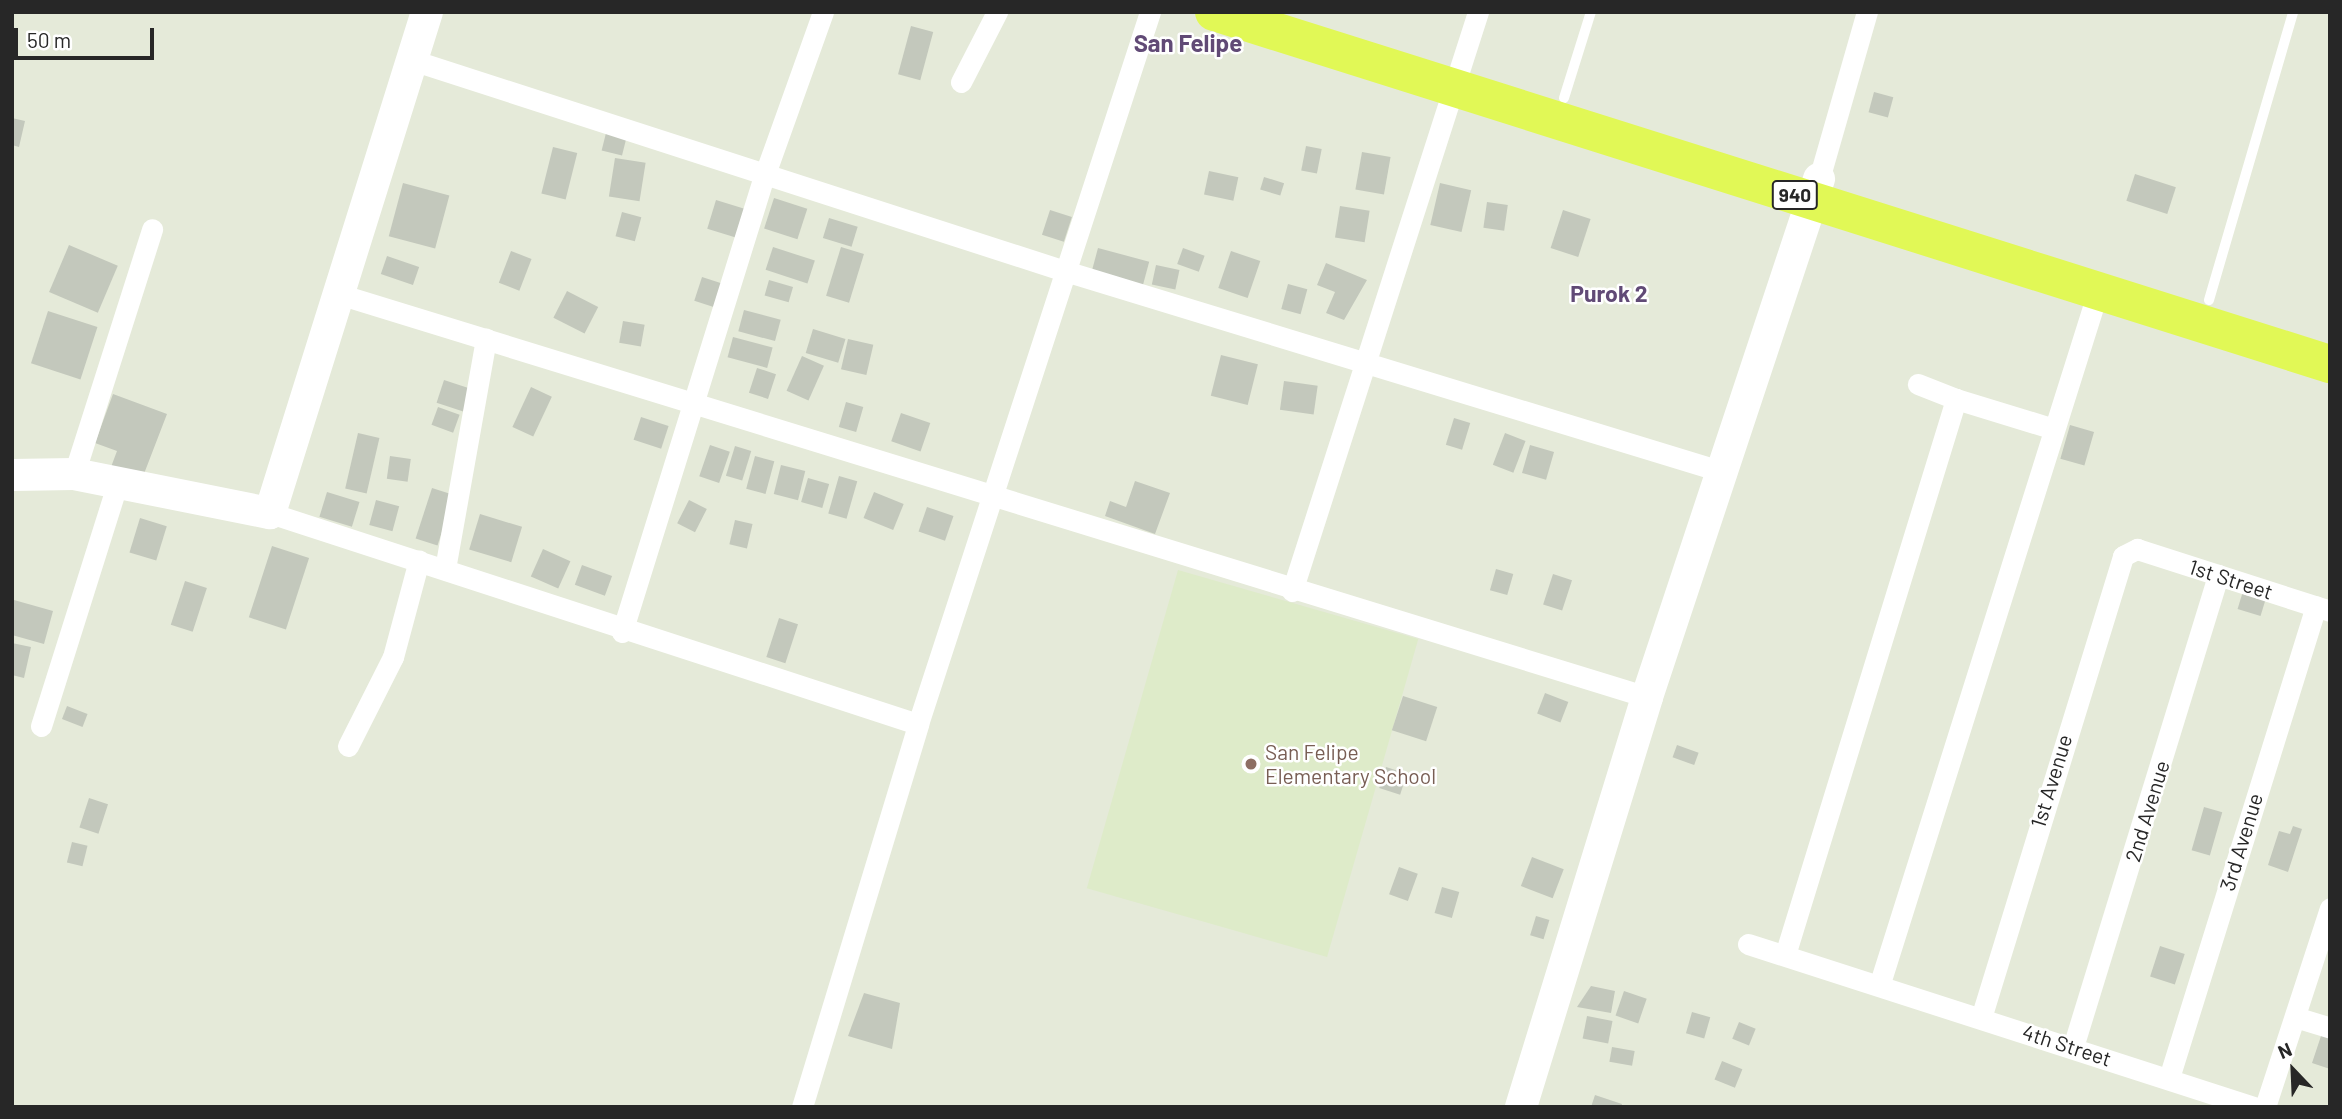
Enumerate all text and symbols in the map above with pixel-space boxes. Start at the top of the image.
scale bar [18,14,158,58]
text: 50 m [27,27,71,52]
district label: San Felipe [1134,29,1242,57]
road number: 940 [1770,180,1820,210]
district label: Purok 2 [1570,279,1648,307]
street label: 1st Street [2186,554,2276,604]
street label: 1st Avenue [2025,731,2077,831]
place label: San Felipe Elementary School [1265,739,1436,789]
marker: San Felipe Elementary School [1243,756,1259,772]
street label: 2nd Avenue [2120,757,2174,865]
street label: 3rd Avenue [2214,790,2268,894]
street label: 4th Street [2019,1019,2115,1071]
north arrow [2258,1035,2328,1105]
text: N [2274,1037,2295,1063]

